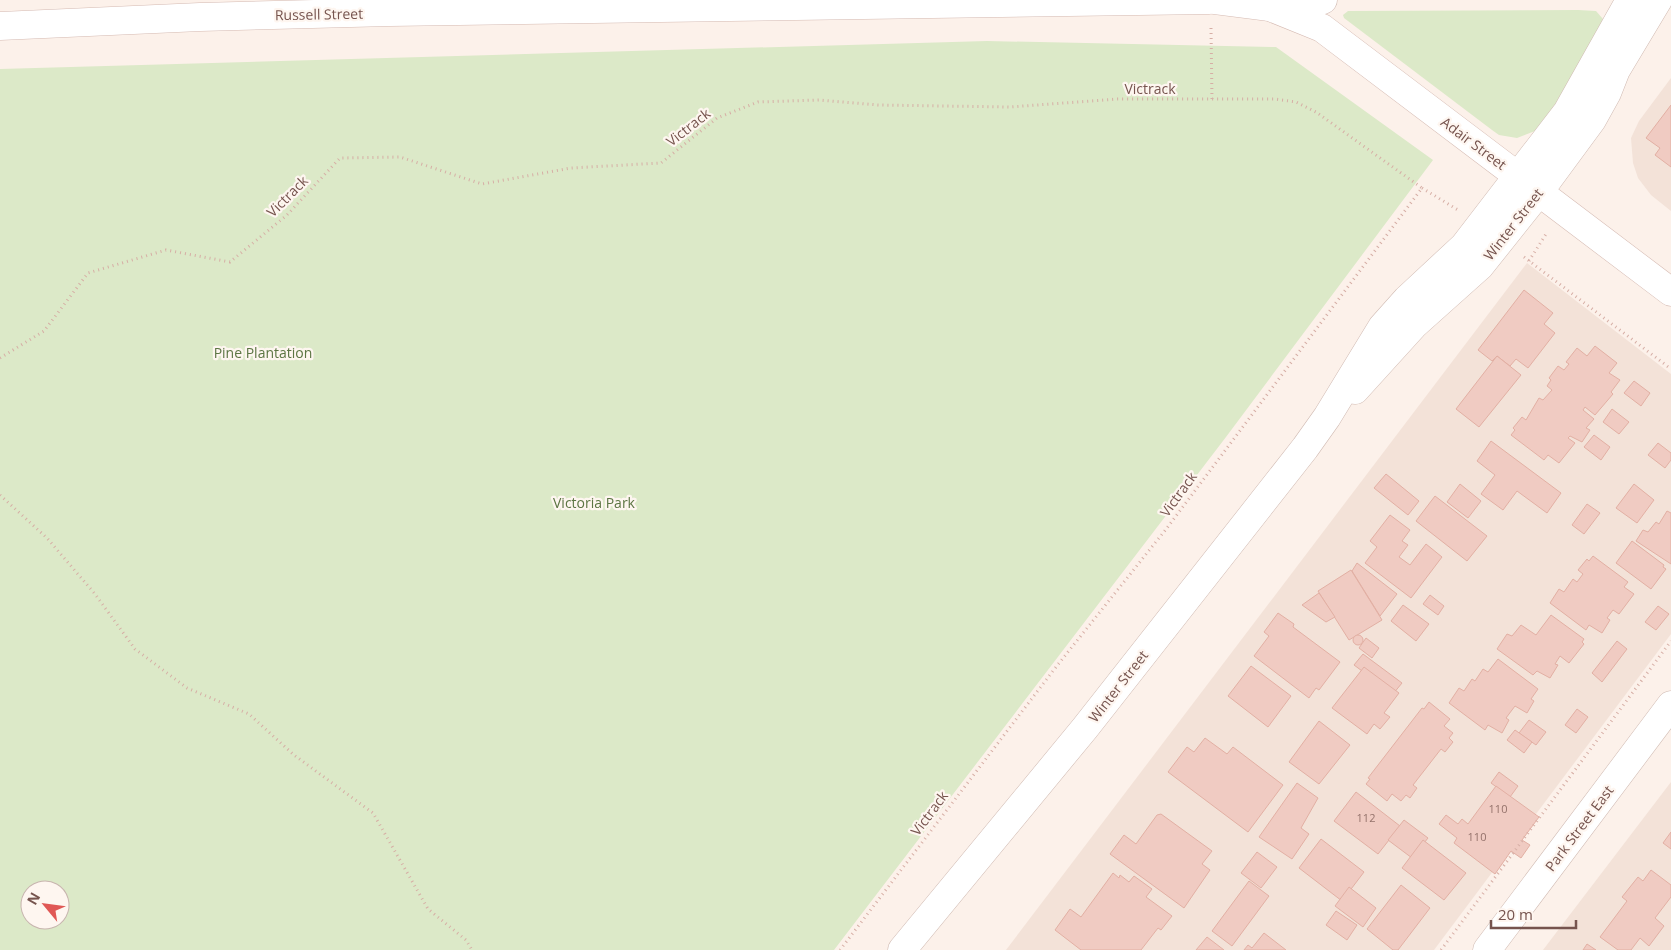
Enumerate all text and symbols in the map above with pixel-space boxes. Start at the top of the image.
street label: Russell Street [275,4,363,24]
street label: Victrack [1124,79,1176,98]
street label: Victrack [662,103,715,150]
street label: Adair Street [1437,112,1511,174]
street label: Victrack [262,171,312,221]
street label: Winter Street [1479,184,1547,264]
park label: Pine Plantation [214,343,312,362]
street label: Victrack [1155,467,1201,520]
park label: Victoria Park [553,493,636,512]
street label: Winter Street [1084,646,1152,726]
street label: Park Street East [1540,781,1618,875]
street label: Victrack [906,786,952,839]
house number: 110 [1489,801,1507,816]
house number: 112 [1357,810,1375,825]
house number: 110 [1468,829,1486,844]
north arrow [20,880,70,930]
text: N [22,889,44,908]
scale bar [1491,898,1576,930]
text: 20 m [1498,904,1533,924]

